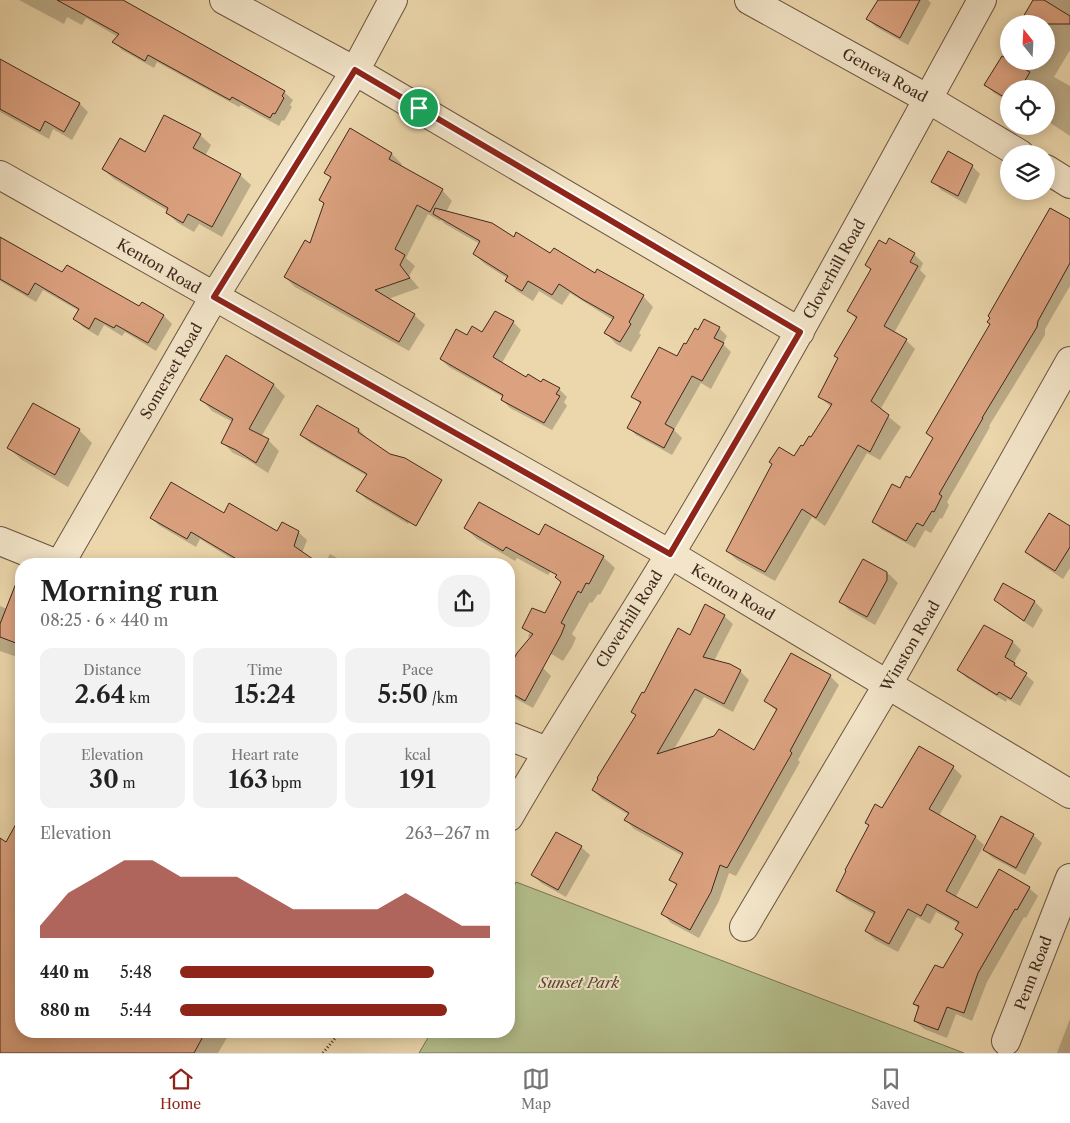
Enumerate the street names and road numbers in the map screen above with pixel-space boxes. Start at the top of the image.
street label: Geneva Road [839,44,931,106]
street label: Cloverhill Road [799,216,869,322]
street label: Kenton Road [114,234,204,298]
street label: Somerset Road [136,319,206,423]
street label: Kenton Road [688,560,778,624]
street label: Cloverhill Road [591,567,667,671]
street label: Winston Road [876,597,944,696]
street label: Penn Road [1010,933,1056,1013]

